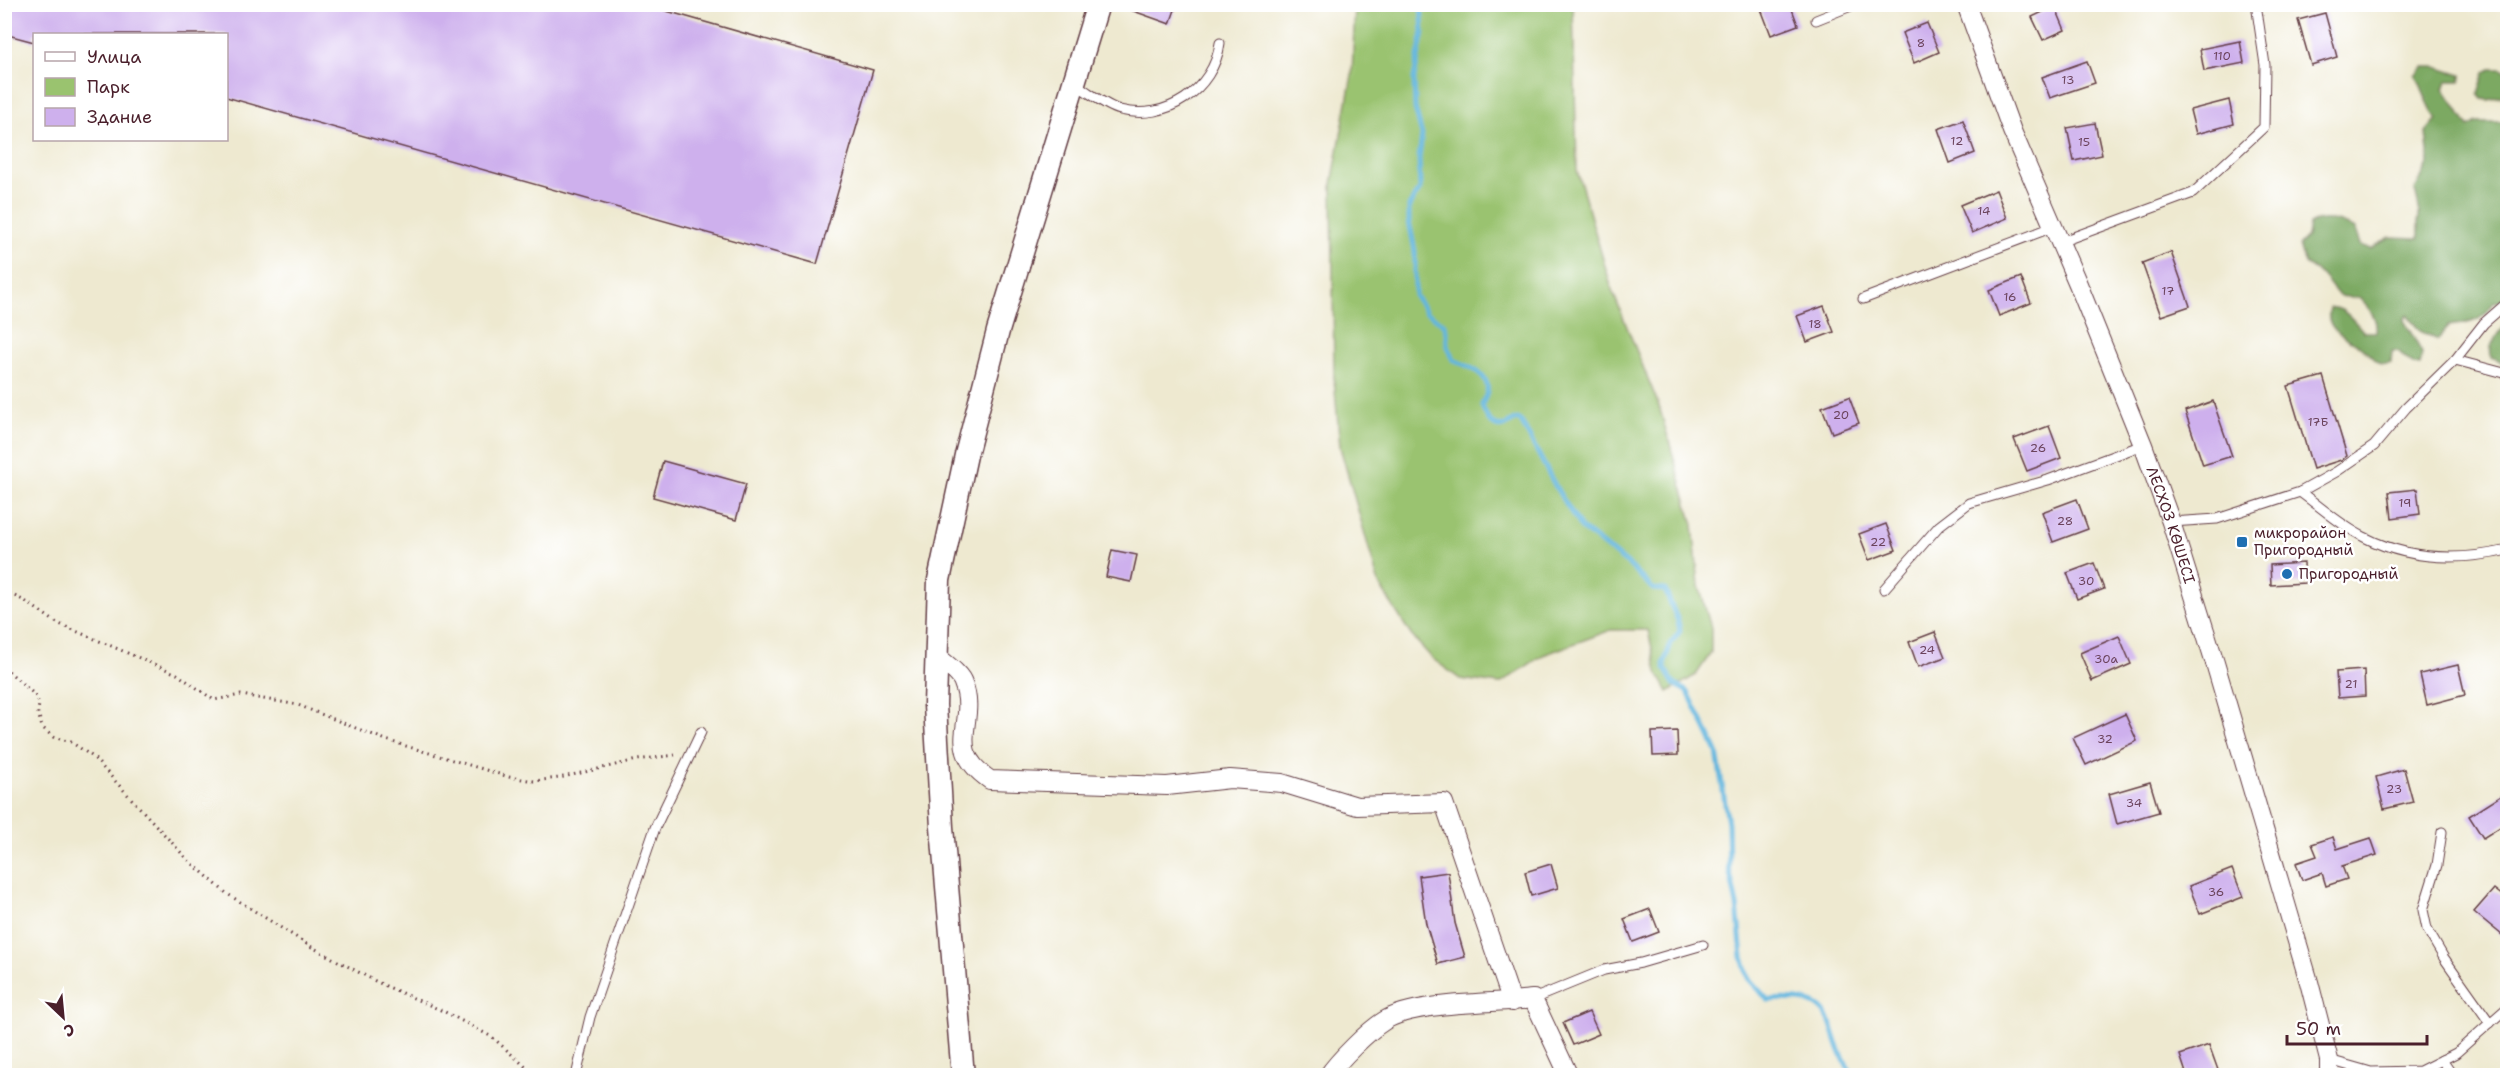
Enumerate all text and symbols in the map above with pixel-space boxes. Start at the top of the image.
legend [33,33,228,141]
house number: 8 [1917,35,1925,51]
text: Улица [87,45,141,69]
house number: 110 [2213,48,2231,64]
house number: 13 [2062,72,2074,88]
text: Парк [87,75,130,99]
text: Здание [87,105,152,129]
house number: 12 [1951,133,1963,149]
house number: 15 [2078,134,2090,150]
house number: 14 [1978,203,1990,219]
house number: 17 [2162,283,2174,299]
house number: 16 [2003,289,2017,305]
house number: 18 [1808,316,1822,332]
house number: 20 [1833,407,1849,423]
house number: 17Б [2308,414,2328,430]
house number: 26 [2030,440,2046,456]
street label: ЛЕСХОЗ КӨШЕСІ [2142,464,2200,586]
house number: 19 [2399,495,2411,511]
house number: 28 [2057,513,2073,529]
place label: микрорайон Пригородный [2254,523,2353,560]
house number: 22 [1870,534,1886,550]
marker: микрорайон Пригородный [2235,535,2249,549]
place label: Пригородный [2299,564,2398,584]
marker: Пригородный [2280,567,2294,581]
house number: 30 [2078,573,2094,589]
house number: 24 [1919,642,1935,658]
house number: 30а [2094,651,2119,667]
house number: 21 [2345,676,2357,692]
house number: 32 [2097,731,2113,747]
house number: 23 [2386,781,2402,797]
house number: 34 [2126,795,2142,811]
house number: 36 [2208,884,2224,900]
north arrow [33,987,93,1047]
scale bar [2287,1008,2426,1046]
text: 50 m [2296,1017,2341,1041]
text: С [60,1018,78,1042]

